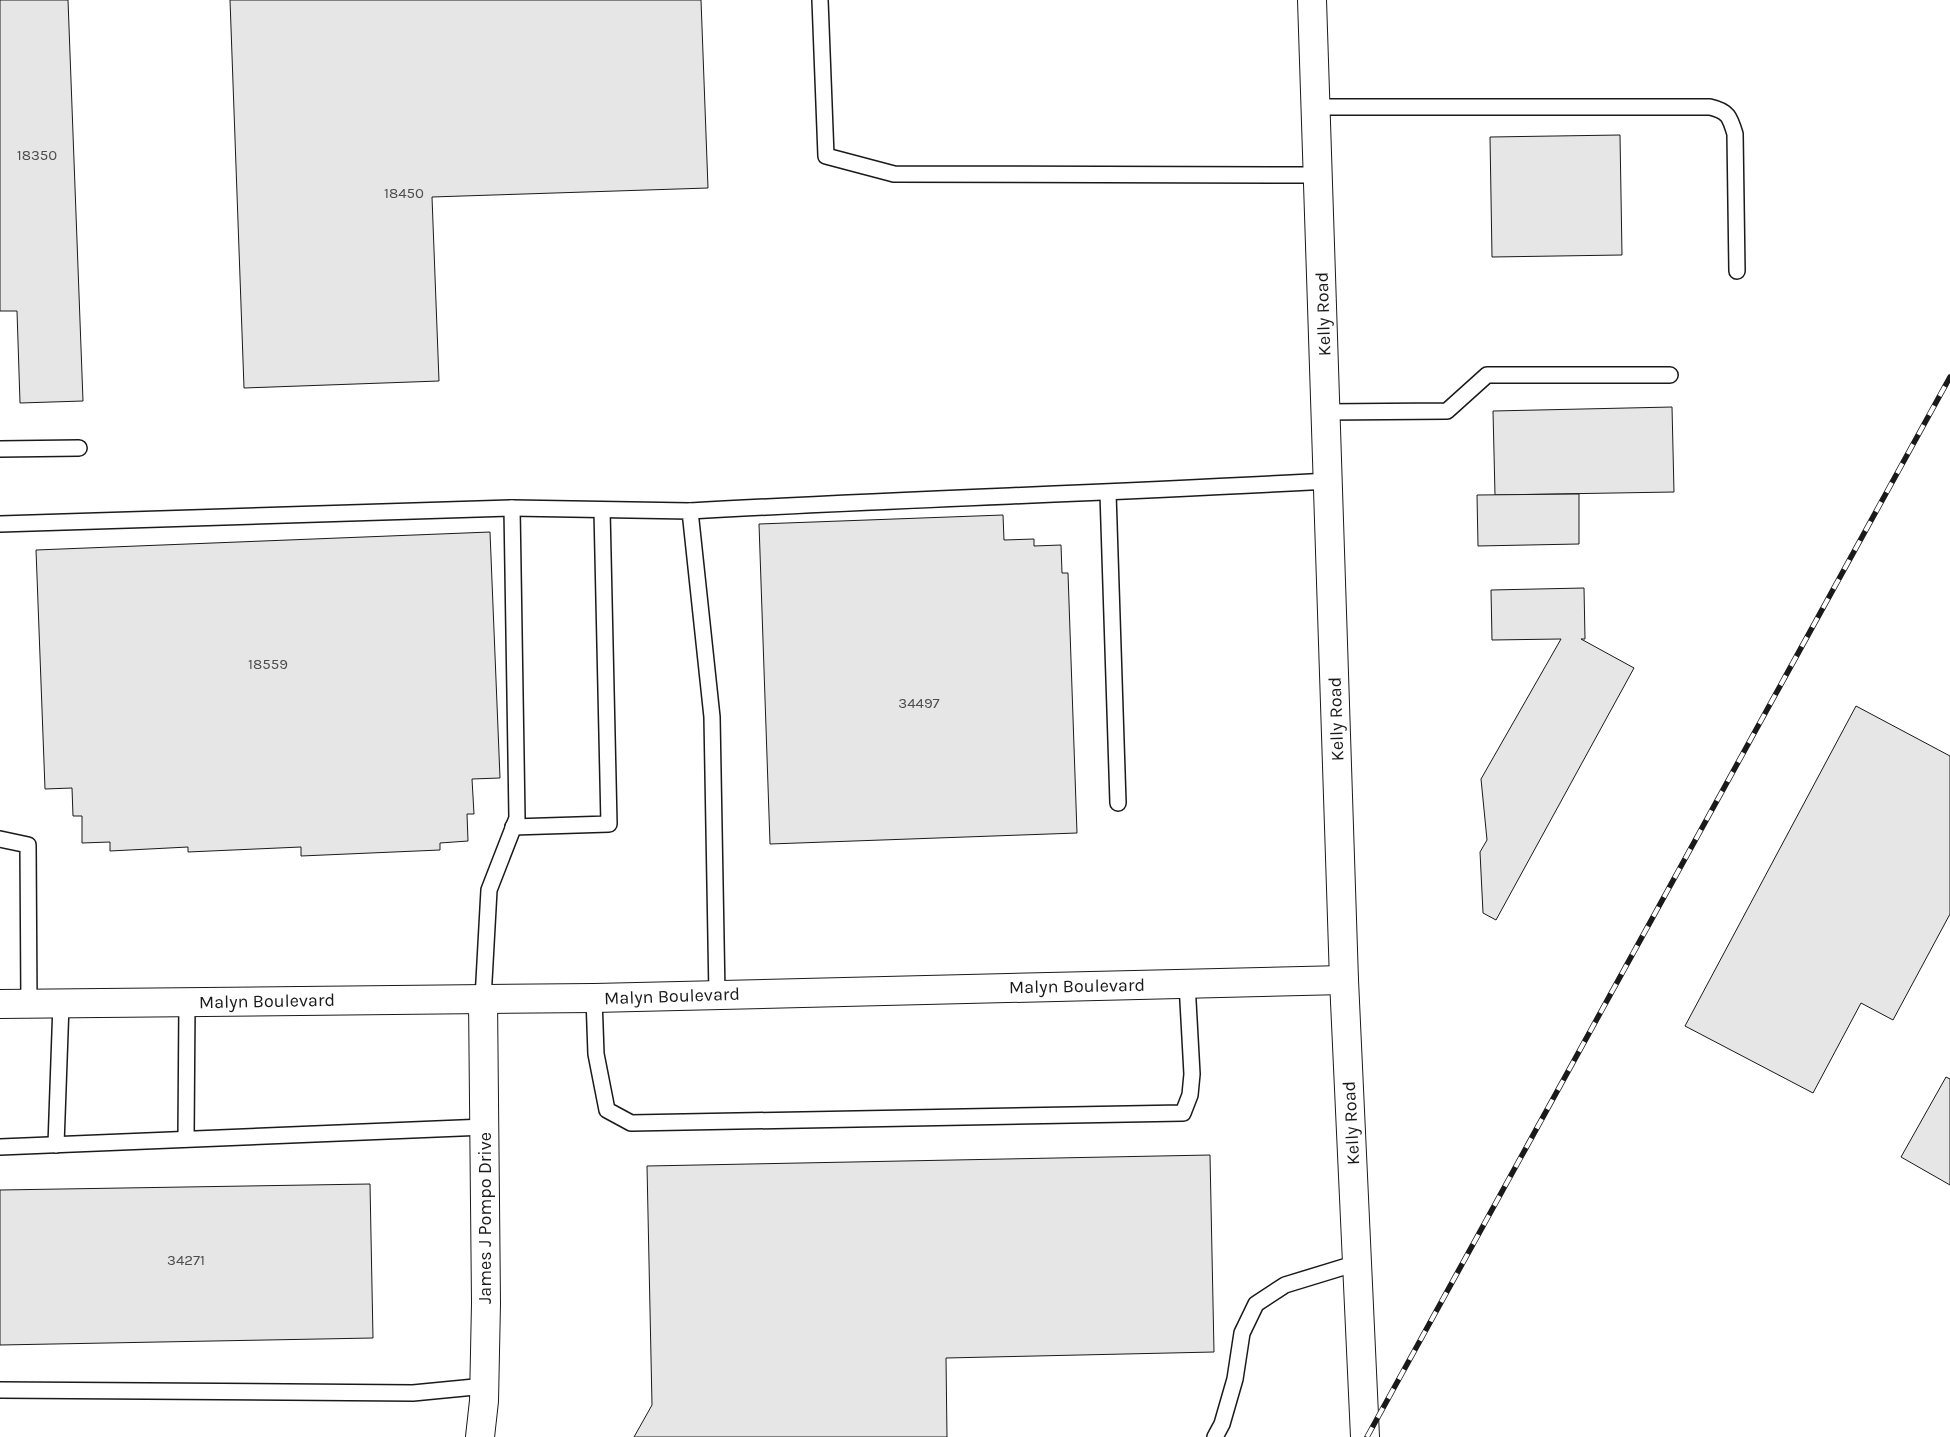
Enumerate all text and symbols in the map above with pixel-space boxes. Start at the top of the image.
house number: 18350 [17,146,57,164]
house number: 18450 [384,184,424,202]
street label: Kelly Road [1311,271,1335,357]
house number: 18559 [248,655,288,673]
street label: Kelly Road [1324,676,1348,762]
house number: 34497 [898,694,940,712]
street label: Malyn Boulevard [1009,974,1145,998]
street label: Malyn Boulevard [604,983,740,1009]
street label: Malyn Boulevard [199,989,335,1013]
street label: Kelly Road [1338,1080,1364,1166]
street label: James J Pompo Drive [474,1132,496,1304]
house number: 34271 [167,1251,205,1269]

